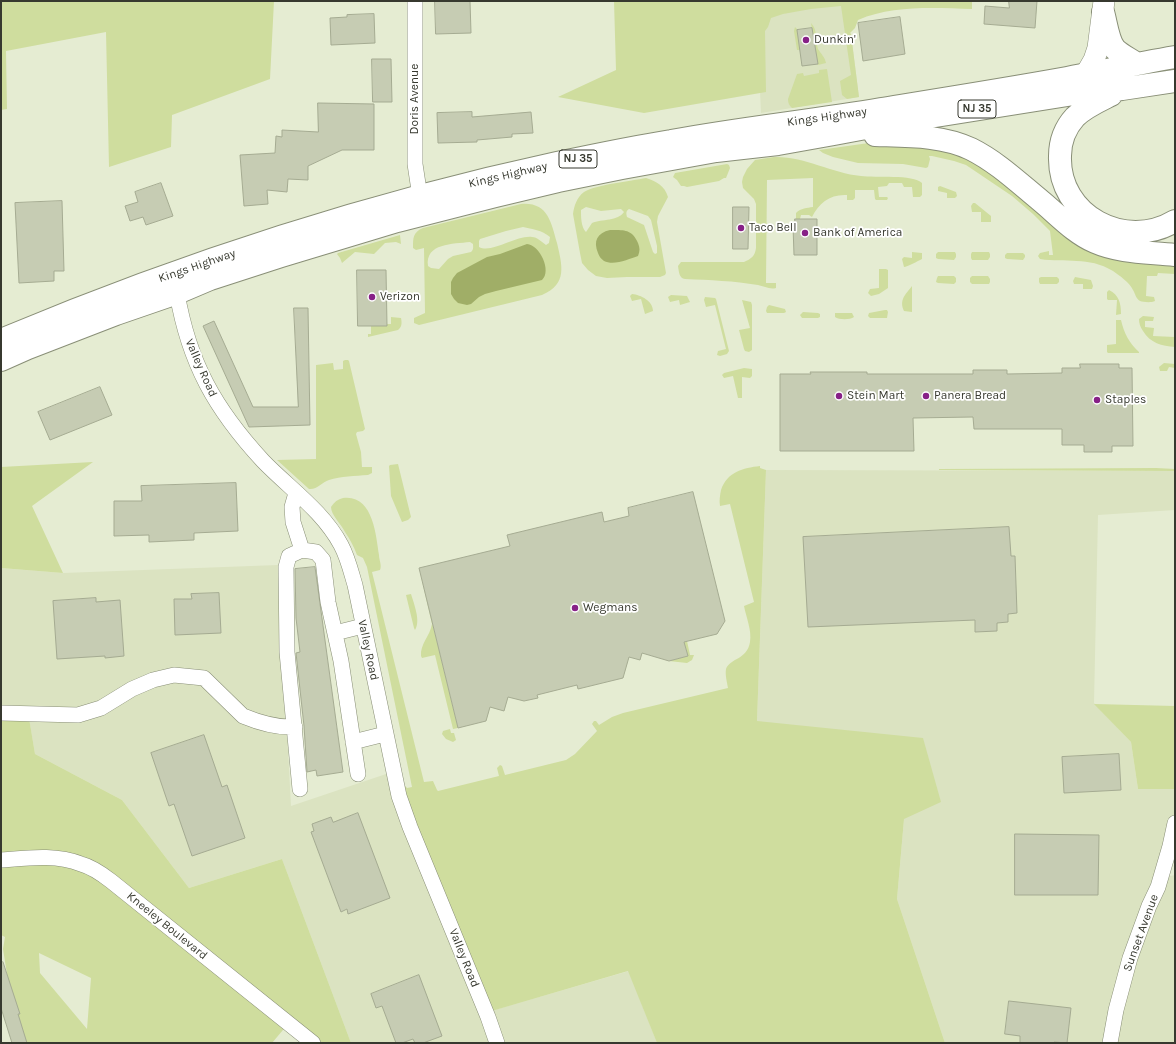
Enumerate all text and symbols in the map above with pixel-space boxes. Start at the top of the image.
place label: Dunkin' [814,33,856,47]
marker: Dunkin' [801,35,811,45]
street label: Doris Avenue [408,63,422,135]
road number: NJ 35 [958,100,996,118]
street label: Kings Highway [786,104,868,130]
road number: NJ 35 [559,150,597,168]
street label: Kings Highway [467,159,549,191]
place label: Taco Bell [749,221,797,235]
marker: Taco Bell [736,223,746,233]
place label: Bank of America [813,226,902,240]
marker: Bank of America [800,228,810,238]
street label: Kings Highway [157,246,237,286]
place label: Verizon [380,290,420,304]
marker: Verizon [367,292,377,302]
street label: Valley Road [182,337,220,399]
place label: Stein Mart [847,389,904,403]
place label: Panera Bread [934,389,1006,403]
marker: Stein Mart [834,391,844,401]
marker: Panera Bread [921,391,931,401]
place label: Staples [1105,393,1146,407]
marker: Staples [1092,395,1102,405]
place label: Wegmans [583,601,638,615]
marker: Wegmans [570,603,580,613]
street label: Valley Road [355,618,381,682]
street label: Kneeley Boulevard [124,889,210,963]
street label: Sunset Avenue [1120,892,1162,974]
street label: Valley Road [446,927,482,989]

